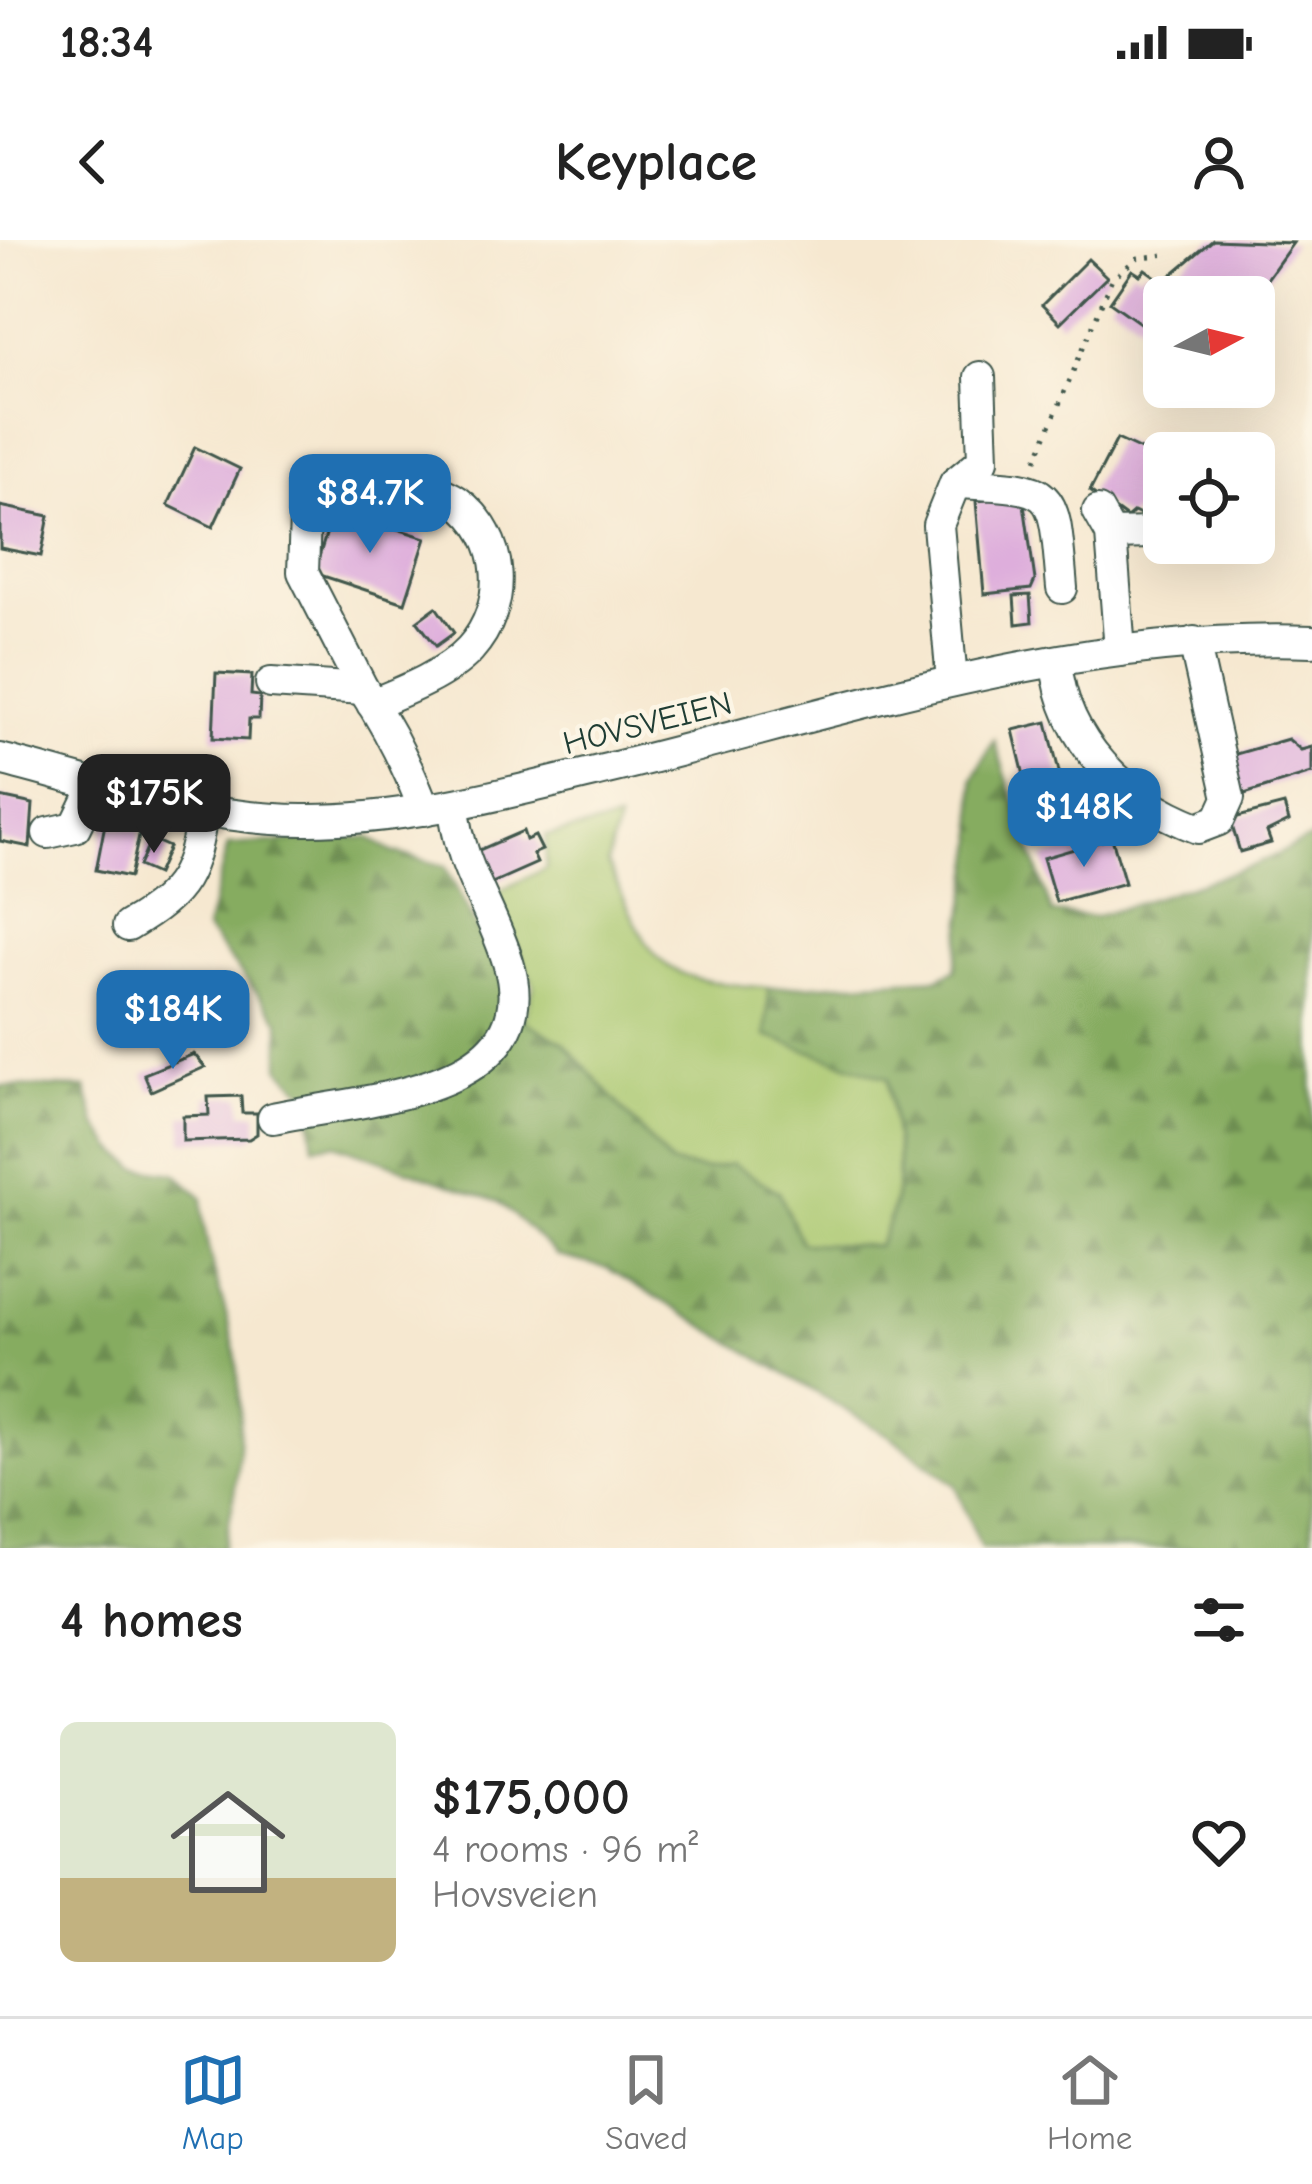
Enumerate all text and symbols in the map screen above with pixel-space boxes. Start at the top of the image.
text: 18:34 [60,16,153,68]
icon: back [60,129,126,195]
icon: person [1186,129,1252,195]
text: Keyplace [555,131,757,194]
north arrow [1143,276,1275,408]
map controls [1143,276,1275,564]
button: locate [1143,432,1275,564]
pin: $84.7K [272,454,468,556]
text: $84.7K [316,470,424,515]
street label: HOVSVEIEN [559,684,736,762]
pin: $175K [70,754,238,856]
pin: $148K [1000,768,1168,870]
text: $175K [104,770,204,815]
text: $148K [1035,784,1133,829]
pin: $184K [89,970,257,1072]
text: $184K [123,986,223,1031]
icon: filters [1186,1587,1252,1653]
text: 4 homes [60,1591,243,1650]
text: $175,000 [432,1768,630,1827]
icon: home [156,1770,300,1914]
icon: heart [1186,1809,1252,1875]
text: 4 rooms · 96 m² [432,1827,698,1872]
text: Hovsveien [432,1872,598,1917]
tab: Map [180,2047,246,2157]
tab: Saved [605,2047,688,2157]
tab: Home [1047,2047,1132,2157]

